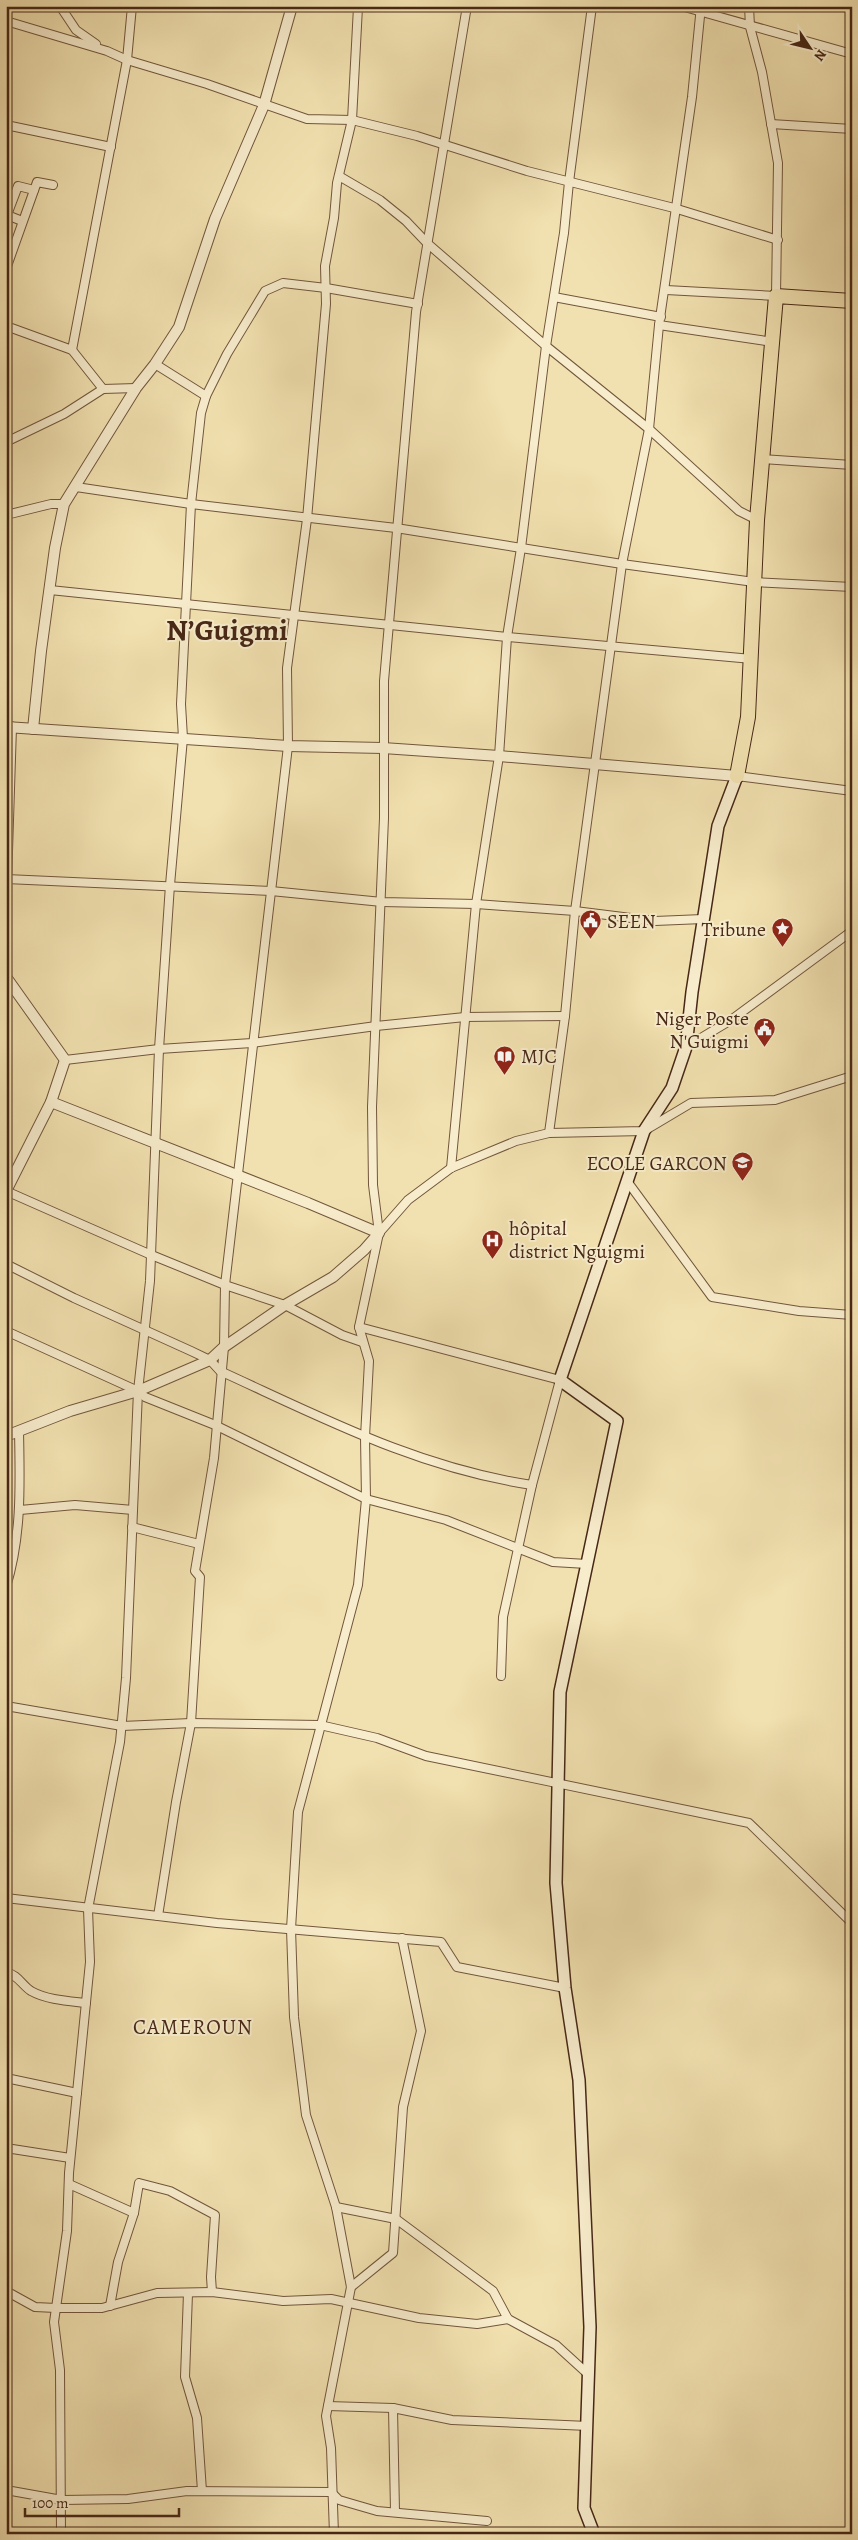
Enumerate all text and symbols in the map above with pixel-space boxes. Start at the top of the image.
north arrow [786,22,836,72]
text: N [810,46,831,65]
district label: N’Guigmi [166,610,288,650]
place label: SEEN [607,908,656,935]
public building icon: SEEN [579,909,603,940]
place label: Tribune [701,916,766,943]
place icon: Tribune [770,917,794,948]
place label: Niger Poste N'Guigmi [655,1005,749,1055]
public building icon: Niger Poste N'Guigmi [753,1017,777,1048]
place label: MJC [521,1043,557,1070]
library icon: MJC [493,1044,517,1075]
place label: ECOLE GARCON [586,1150,727,1177]
school or university icon: ECOLE GARCON [731,1151,755,1182]
place label: hôpital district Nguigmi [509,1215,645,1265]
hospital icon: hôpital district Nguigmi [481,1228,505,1259]
district label: CAMEROUN [133,2013,253,2041]
scale bar [25,2485,179,2517]
text: 100 m [32,2493,69,2513]

